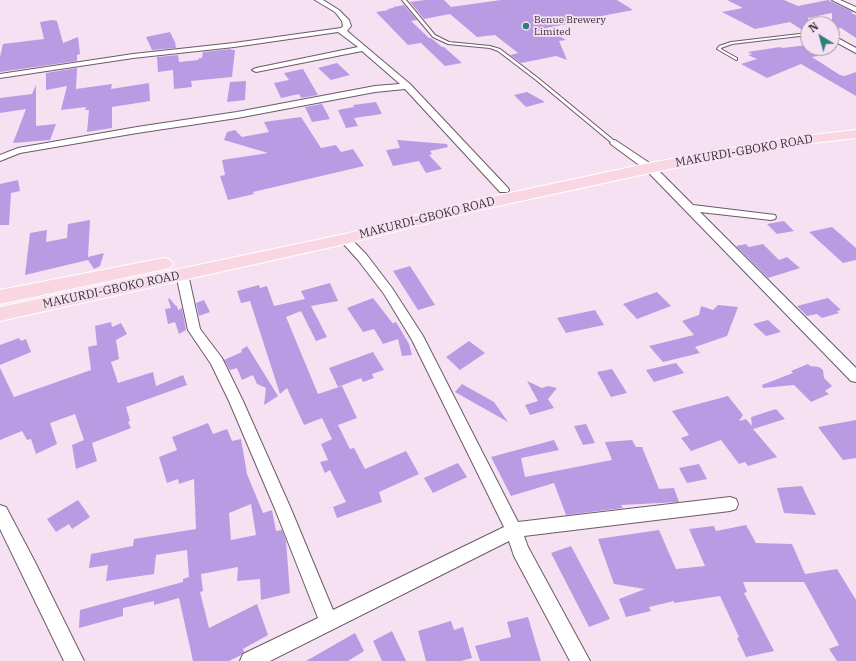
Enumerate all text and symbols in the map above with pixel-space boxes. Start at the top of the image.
place label: Benue Brewery Limited [534,14,606,38]
north arrow [800,16,840,56]
text: N [806,19,821,35]
marker: Benue Brewery Limited [521,21,531,31]
street label: MAKURDI-GBOKO ROAD [674,132,814,170]
street label: MAKURDI-GBOKO ROAD [358,194,496,242]
street label: MAKURDI-GBOKO ROAD [41,268,181,312]

